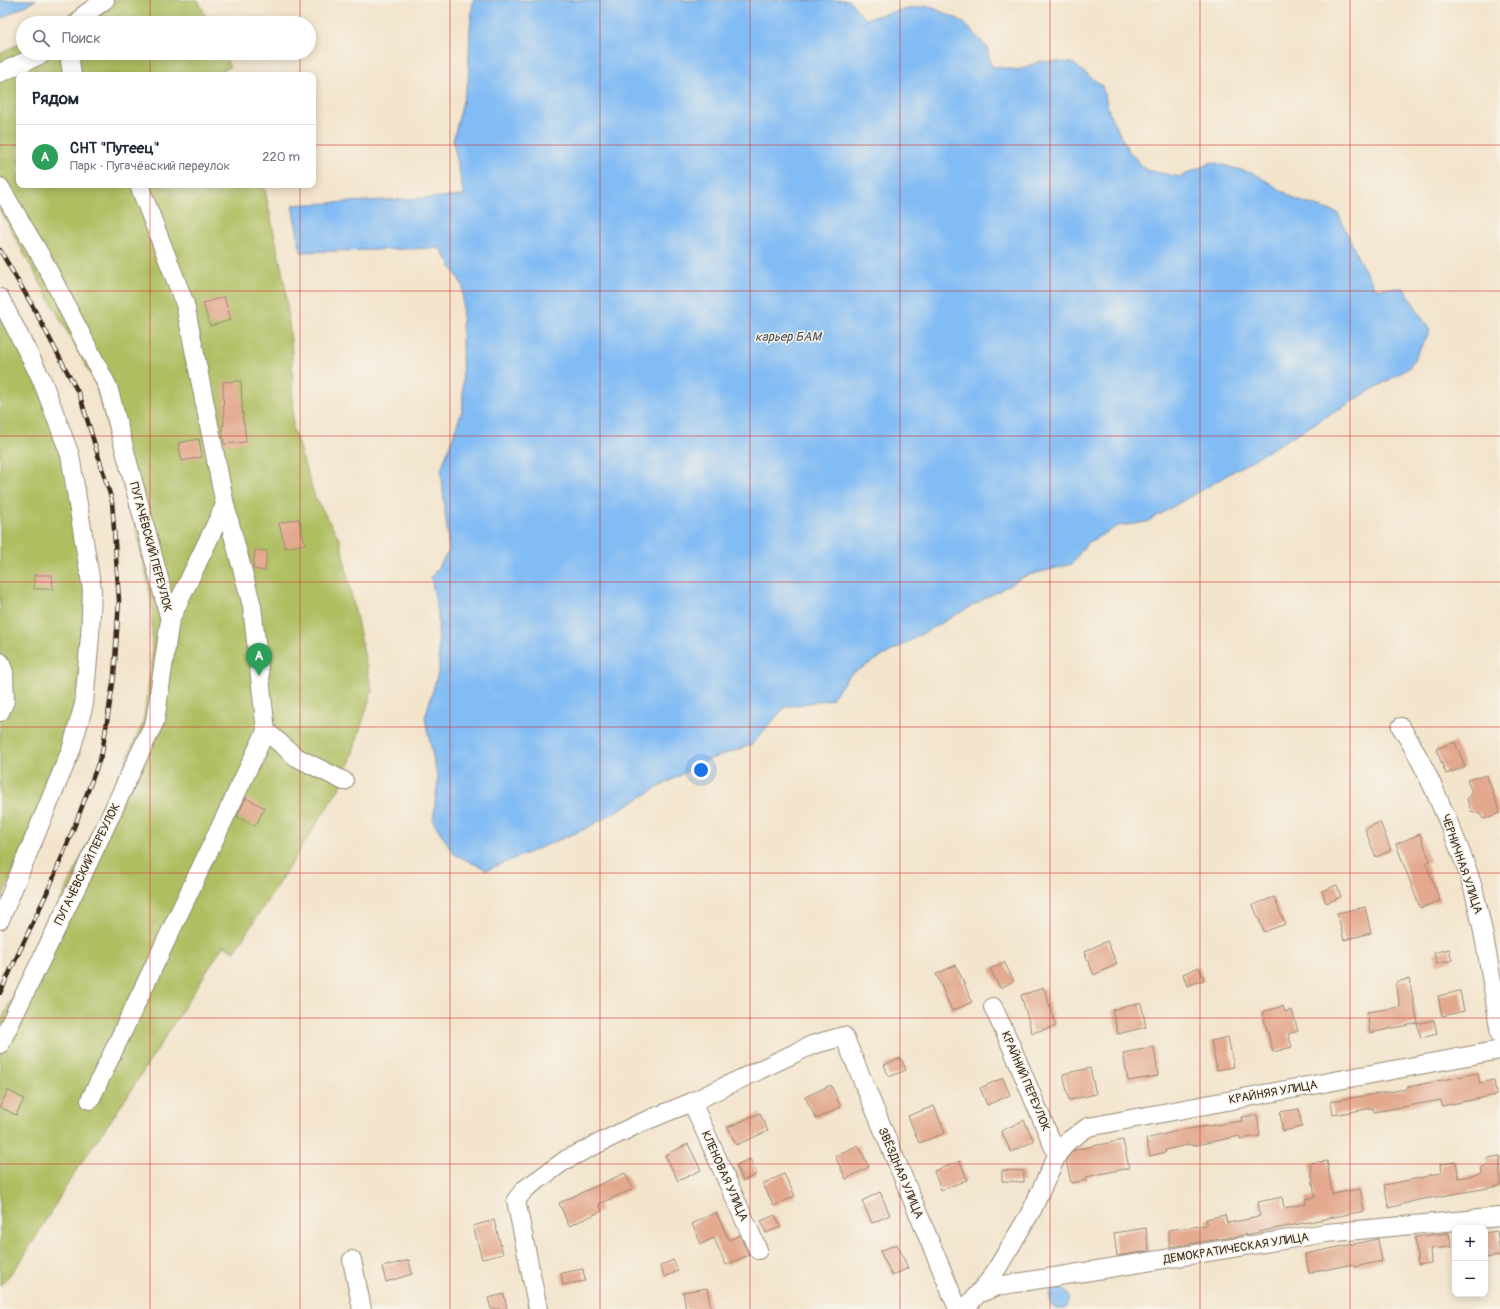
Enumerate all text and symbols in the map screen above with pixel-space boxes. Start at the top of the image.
search box [16,16,316,60]
icon: search [30,27,52,49]
text: Поиск [62,29,101,48]
text: Рядом [32,88,79,109]
text: СНТ "Путеец" [70,139,160,158]
text: A [41,149,49,165]
text: 220 m [262,149,300,165]
text: Парк · Пугачёвский переулок [70,158,230,174]
water label: карьер БАМ [755,329,823,345]
street label: ПУГАЧЁВСКИЙ ПЕРЕУЛОК [126,480,176,614]
pin: A [246,643,272,676]
your location [691,760,711,780]
street label: ПУГАЧЁВСКИЙ ПЕРЕУЛОК [50,800,124,928]
street label: ЧЕРНИЧНАЯ УЛИЦА [1437,812,1486,916]
street label: КРАЙНИЙ ПЕРЕУЛОК [998,1029,1053,1133]
street label: КРАЙНЯЯ УЛИЦА [1228,1077,1319,1108]
street label: ЗВЁЗДНАЯ УЛИЦА [875,1125,927,1221]
street label: КЛЕНОВАЯ УЛИЦА [698,1129,751,1224]
map controls [1452,1225,1488,1297]
button: + [1452,1225,1488,1261]
street label: ДЕМОКРАТИЧЕСКАЯ УЛИЦА [1161,1230,1310,1268]
button: − [1452,1261,1488,1297]

